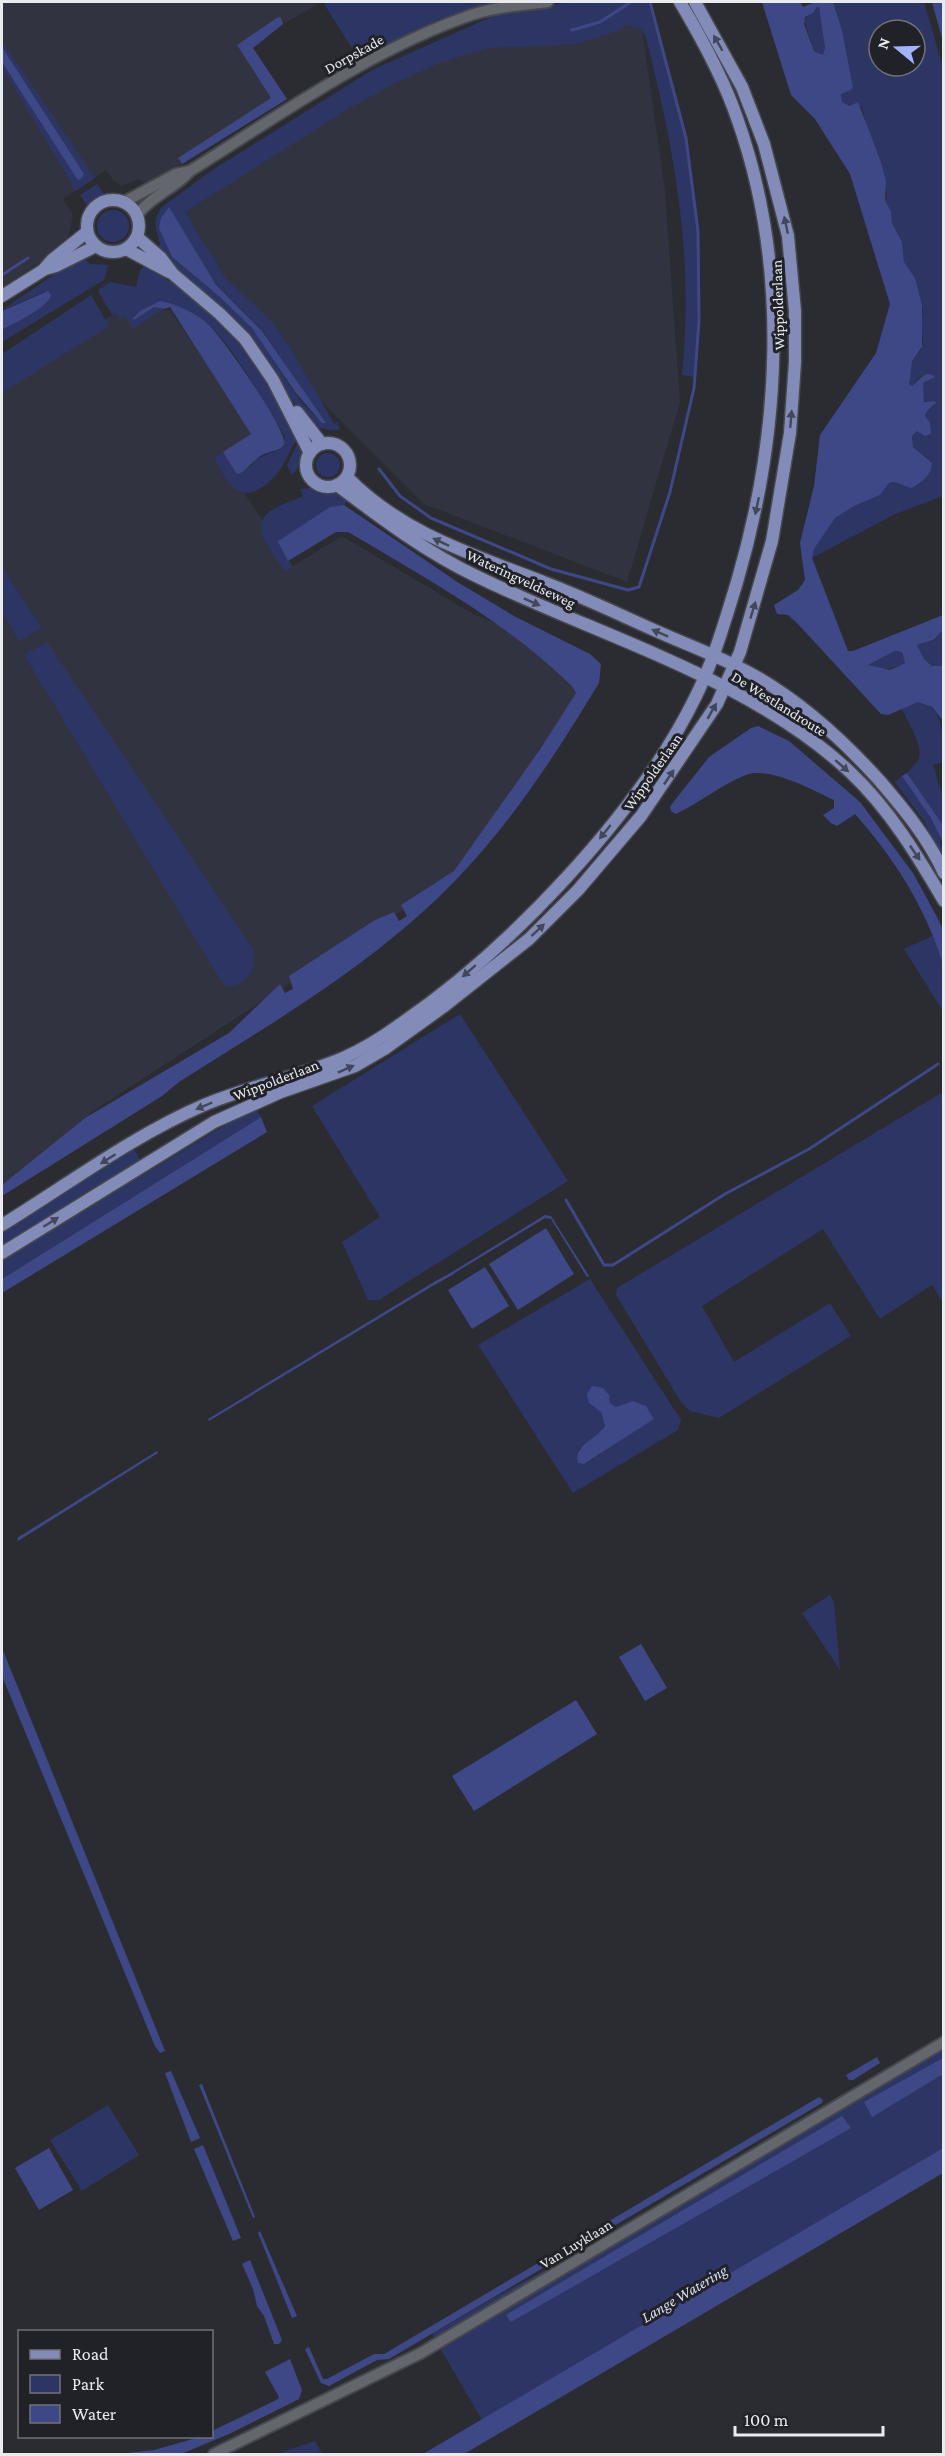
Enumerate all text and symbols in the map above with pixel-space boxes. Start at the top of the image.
north arrow [867,18,927,78]
street label: Dorpskade [322,31,387,78]
one-way arrow [713,35,724,51]
text: N [873,35,893,51]
one-way arrow [781,215,790,234]
street label: Wippolderlaan [768,260,789,350]
one-way arrow [786,409,796,428]
one-way arrow [752,497,761,516]
one-way arrow [433,537,450,546]
street label: Wateringveldseweg [464,547,578,612]
one-way arrow [524,597,541,606]
one-way arrow [749,601,758,619]
one-way arrow [651,627,669,637]
street label: De Westlandroute [729,668,830,740]
one-way arrow [707,703,718,719]
street label: Wippolderlaan [621,730,686,814]
one-way arrow [834,759,850,772]
one-way arrow [663,769,674,785]
one-way arrow [599,824,611,839]
one-way arrow [909,845,921,861]
one-way arrow [530,923,545,937]
one-way arrow [462,964,477,977]
street label: Wippolderlaan [231,1056,321,1105]
one-way arrow [338,1064,356,1074]
one-way arrow [196,1101,213,1110]
one-way arrow [100,1153,116,1164]
one-way arrow [43,1217,59,1228]
street label: Van Luyklaan [537,2216,615,2273]
water label: Lange Watering [638,2261,732,2327]
legend [18,2330,213,2438]
text: Road [72,2344,109,2364]
text: Park [72,2374,104,2394]
scale bar [735,2399,884,2437]
text: Water [72,2404,117,2424]
text: 100 m [744,2410,789,2430]

